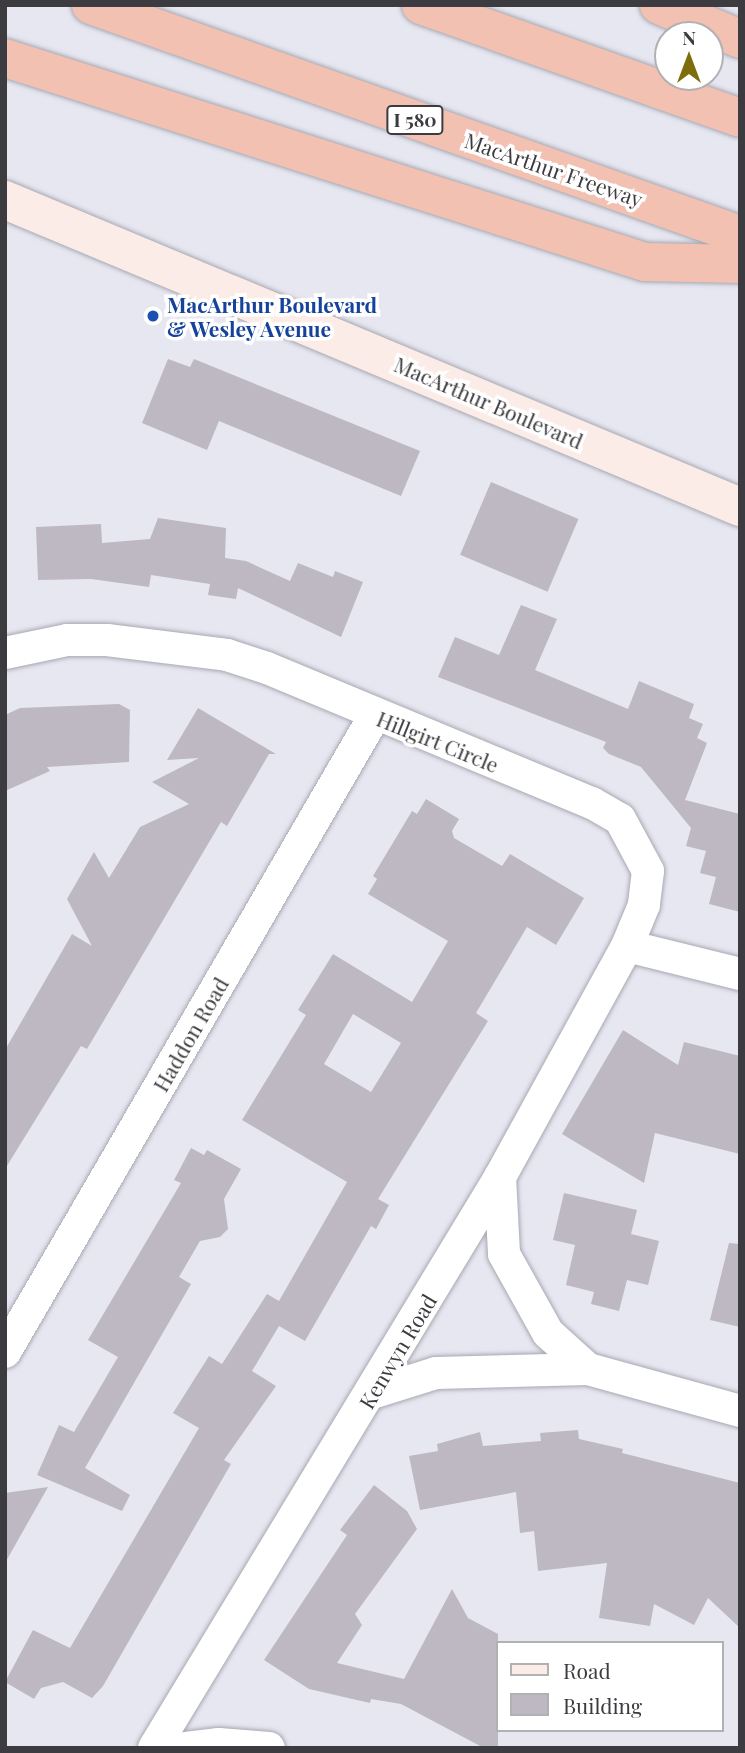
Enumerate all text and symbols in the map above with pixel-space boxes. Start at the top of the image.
north arrow [654,21,724,91]
text: N [682,24,696,50]
road number: I 580 [385,104,445,136]
street label: MacArthur Freeway [461,127,647,211]
place label: MacArthur Boulevard & Wesley Avenue [167,291,378,341]
marker: MacArthur Boulevard & Wesley Avenue [145,308,161,324]
street label: MacArthur Boulevard [391,351,587,453]
street label: Hillgirt Circle [373,705,503,777]
street label: Haddon Road [147,972,233,1096]
street label: Kenwyn Road [353,1289,441,1413]
legend [496,1641,724,1732]
text: Road [563,1656,611,1684]
text: Building [563,1691,642,1719]

